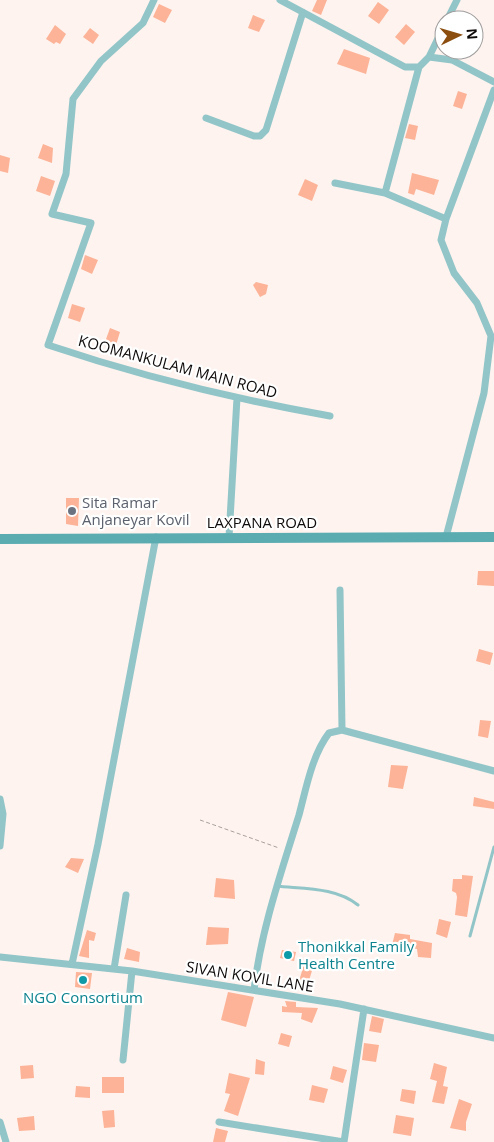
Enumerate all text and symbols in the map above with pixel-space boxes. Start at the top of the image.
north arrow [434,10,484,60]
text: N [462,27,482,40]
street label: KOOMANKULAM MAIN ROAD [76,330,280,402]
place label: Sita Ramar Anjaneyar Kovil [82,492,190,529]
marker: Sita Ramar Anjaneyar Kovil [66,505,78,517]
street label: LAXPANA ROAD [207,512,317,532]
place label: Thonikkal Family Health Centre [298,936,415,973]
marker: Thonikkal Family Health Centre [282,949,294,961]
street label: SIVAN KOVIL LANE [185,956,315,996]
marker: NGO Consortium [77,974,89,986]
place label: NGO Consortium [23,987,143,1007]

